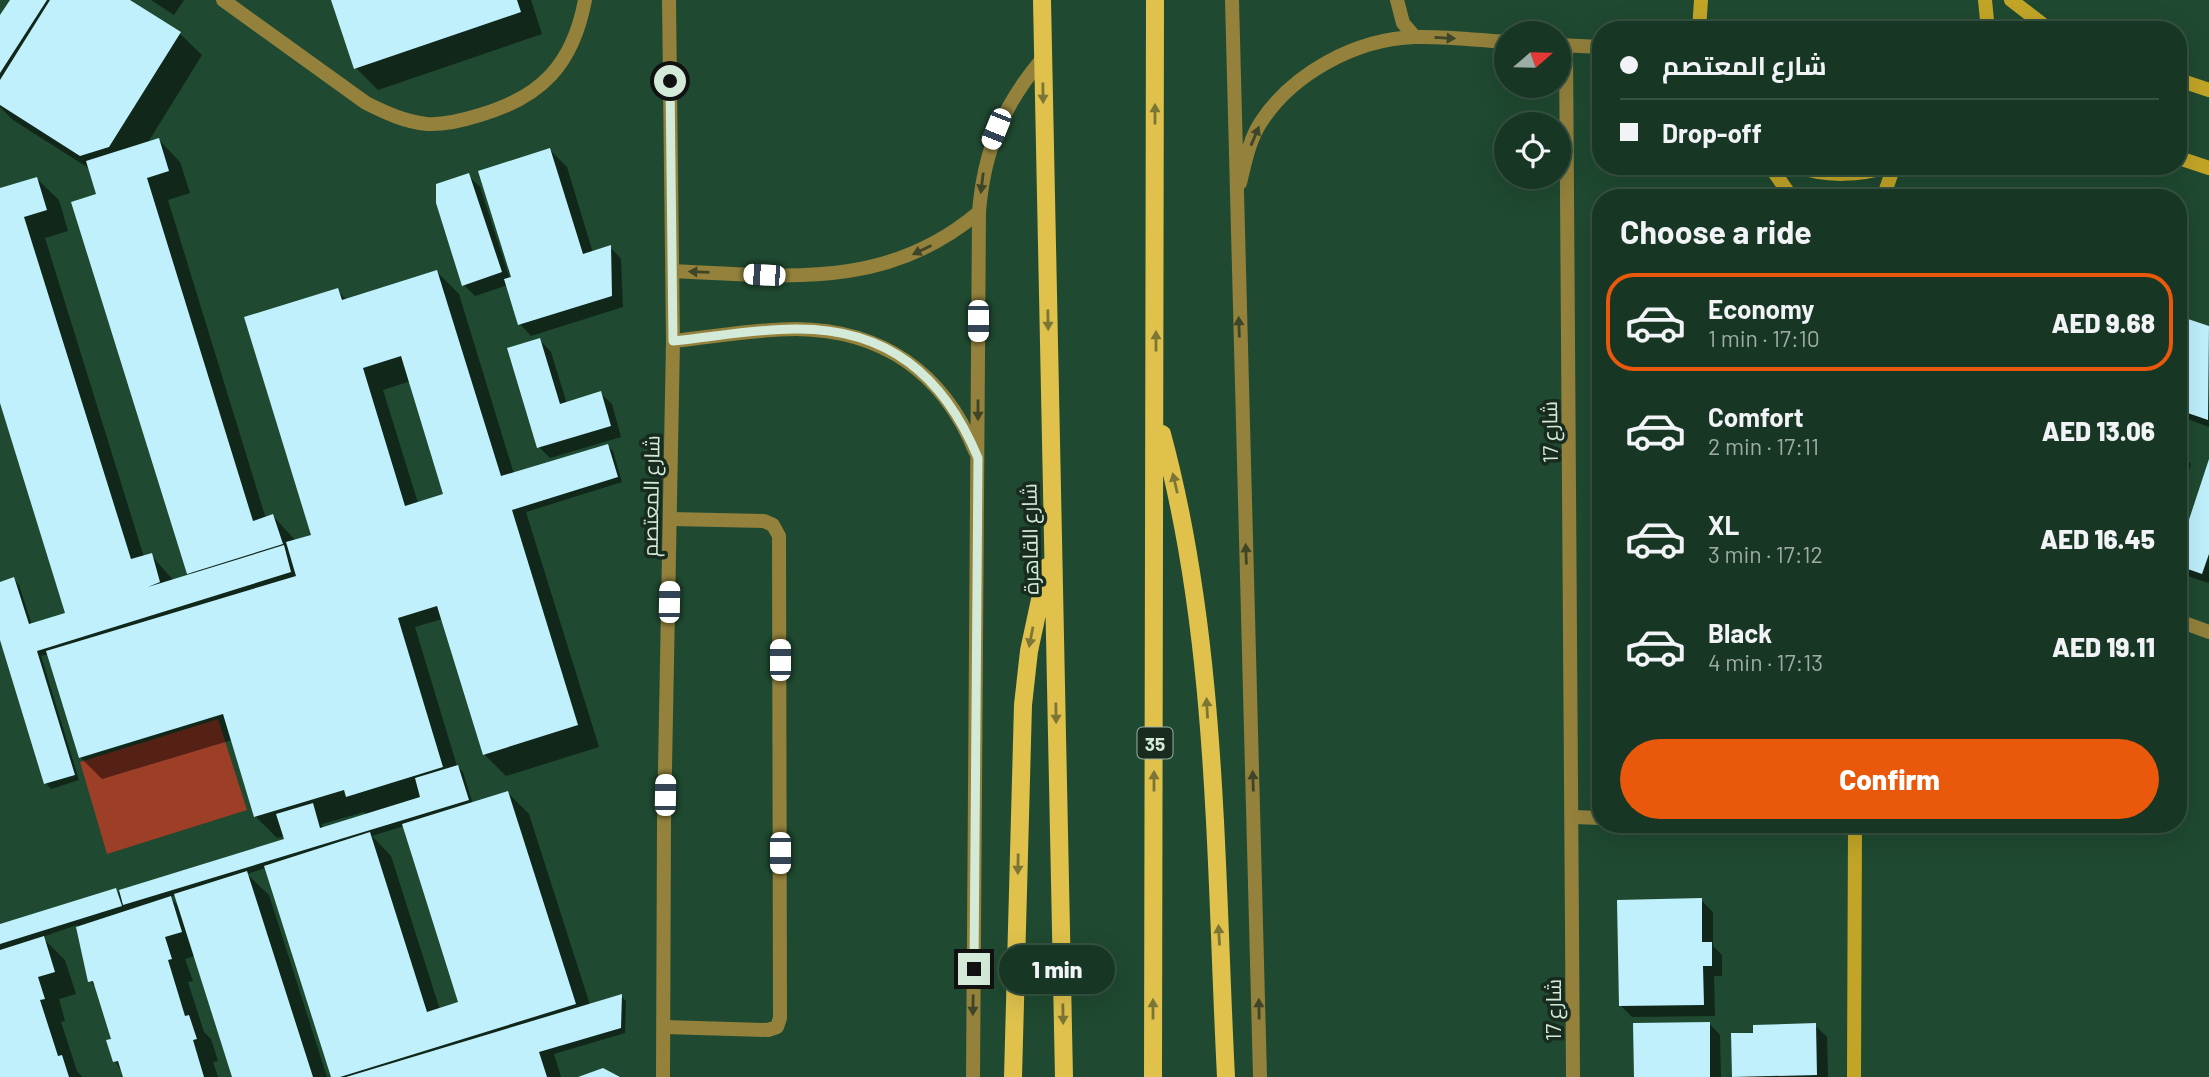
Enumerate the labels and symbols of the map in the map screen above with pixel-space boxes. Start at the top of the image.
north arrow [1494,21,1572,98]
one-way arrow [1434,33,1456,44]
route start [654,65,686,97]
one-way arrow [1037,82,1049,104]
one-way arrow [1149,102,1161,124]
car [979,106,1014,152]
one-way arrow [1249,126,1260,147]
one-way arrow [976,172,987,194]
one-way arrow [912,244,932,256]
car [743,263,786,287]
one-way arrow [687,267,709,278]
car [968,300,989,342]
one-way arrow [1042,309,1053,331]
one-way arrow [1233,315,1244,337]
one-way arrow [1150,330,1162,352]
one-way arrow [972,399,984,421]
street label: شارع 17 [1536,401,1565,463]
street label: شارع المعتصم [636,435,667,557]
one-way arrow [1169,472,1180,494]
street label: شارع القاهرة [1016,483,1045,595]
one-way arrow [1240,543,1251,565]
car [659,581,680,623]
one-way arrow [1026,626,1037,648]
car [770,639,791,681]
one-way arrow [1201,697,1212,719]
one-way arrow [1050,702,1062,724]
road number: 35 [1138,728,1172,758]
one-way arrow [1148,770,1160,792]
one-way arrow [1247,770,1258,792]
car [655,774,676,816]
car [770,832,791,874]
one-way arrow [1012,853,1024,875]
one-way arrow [1213,924,1224,946]
callout: 1 min [998,944,1114,993]
route end [958,953,990,985]
street label: شارع 17 [1540,979,1568,1041]
one-way arrow [967,994,979,1016]
one-way arrow [1148,998,1159,1020]
one-way arrow [1253,998,1264,1020]
one-way arrow [1057,1003,1069,1025]

